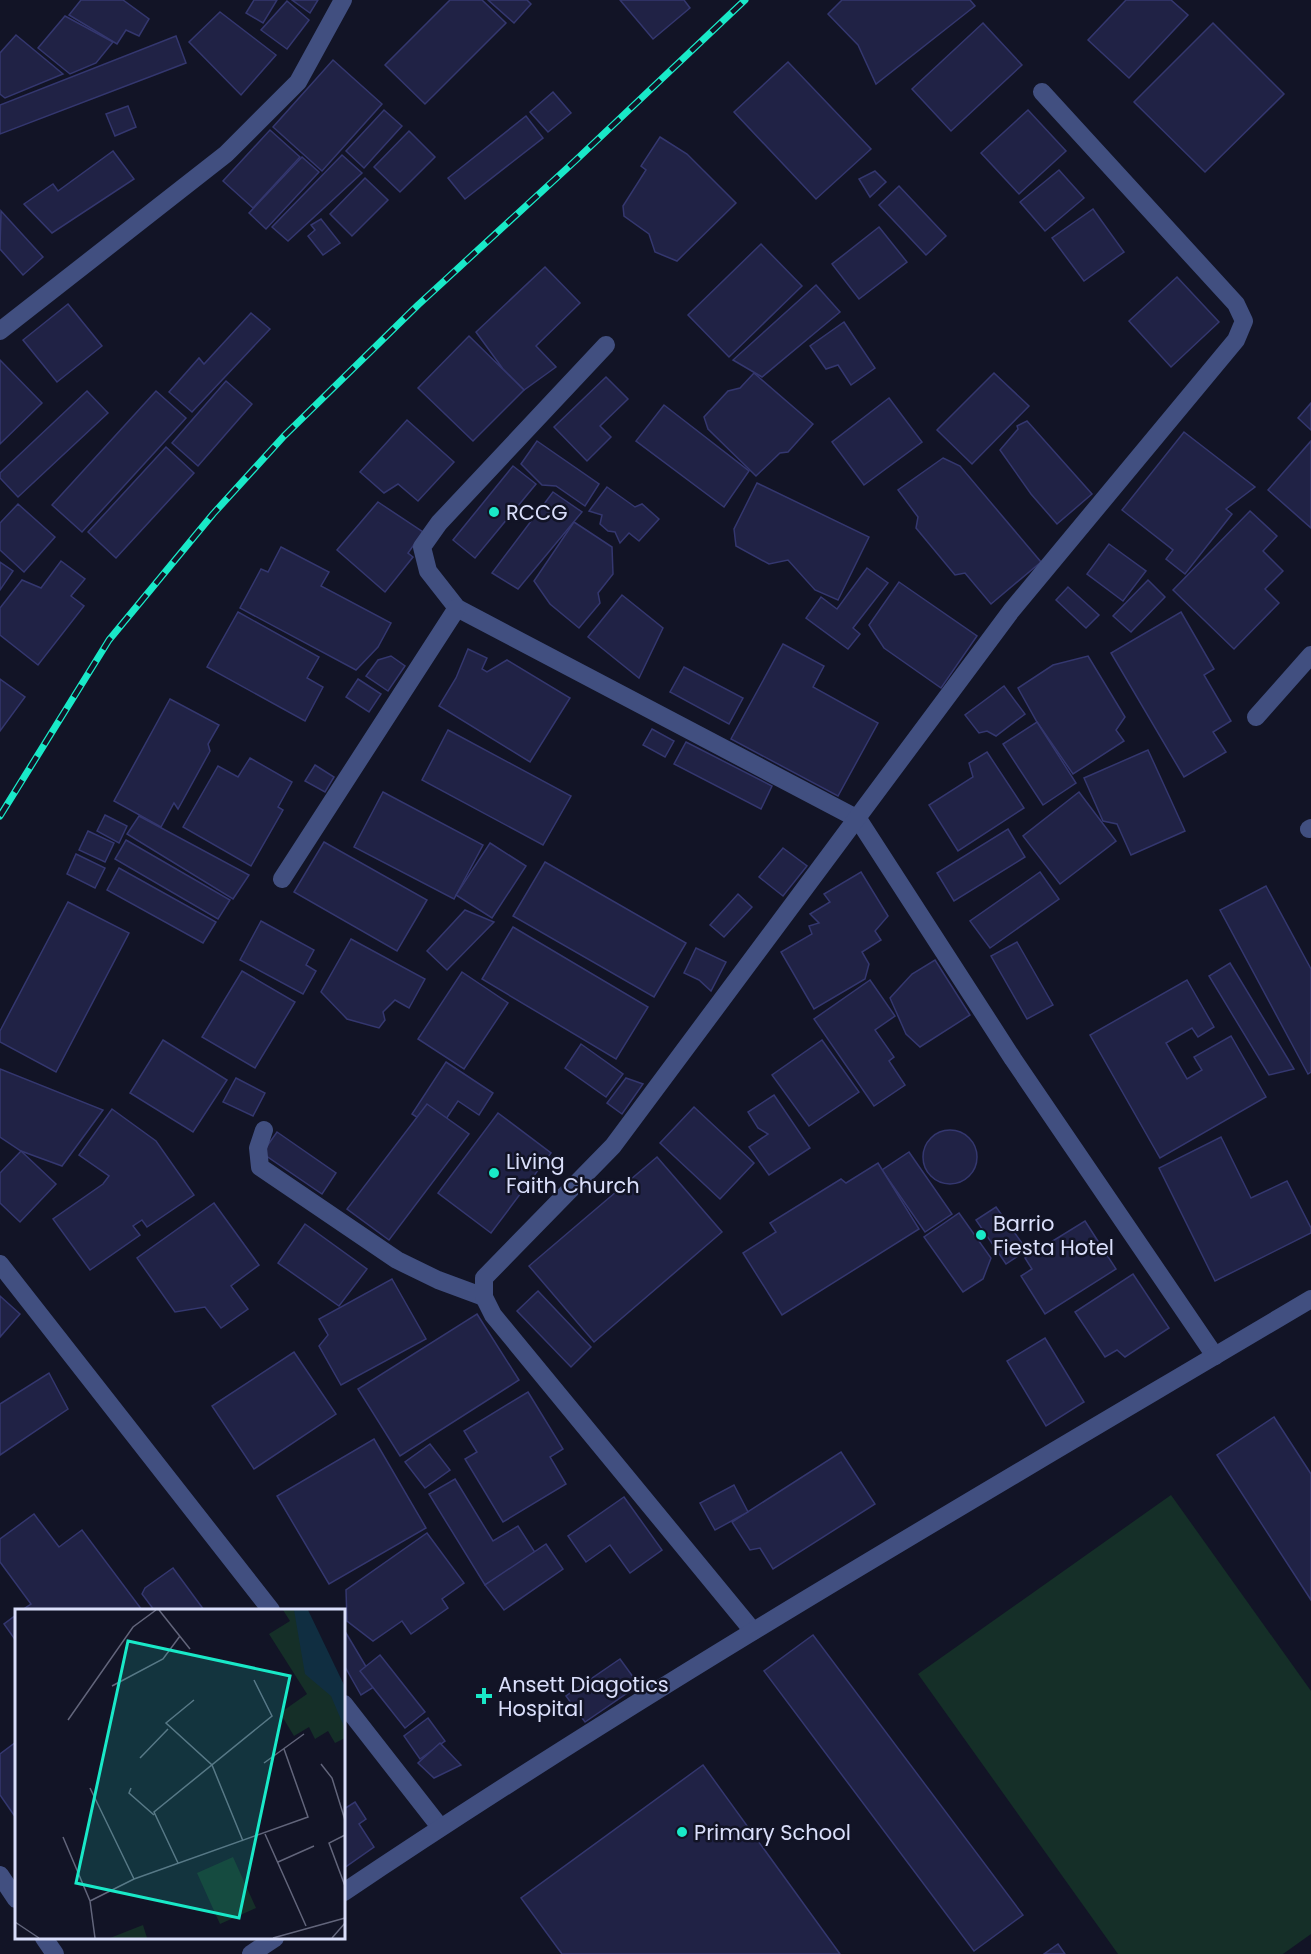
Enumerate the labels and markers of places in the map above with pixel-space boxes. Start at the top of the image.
place label: RCCG [506,498,568,527]
marker: RCCG [487,505,501,519]
place label: Living Faith Church [506,1147,640,1200]
marker: Living Faith Church [487,1166,501,1180]
place label: Barrio Fiesta Hotel [993,1209,1114,1262]
marker: Barrio Fiesta Hotel [974,1228,988,1242]
place label: Ansett Diagotics Hospital [498,1670,669,1723]
marker: Ansett Diagotics Hospital [475,1687,493,1705]
place label: Primary School [694,1818,851,1847]
marker: Primary School [675,1825,689,1839]

